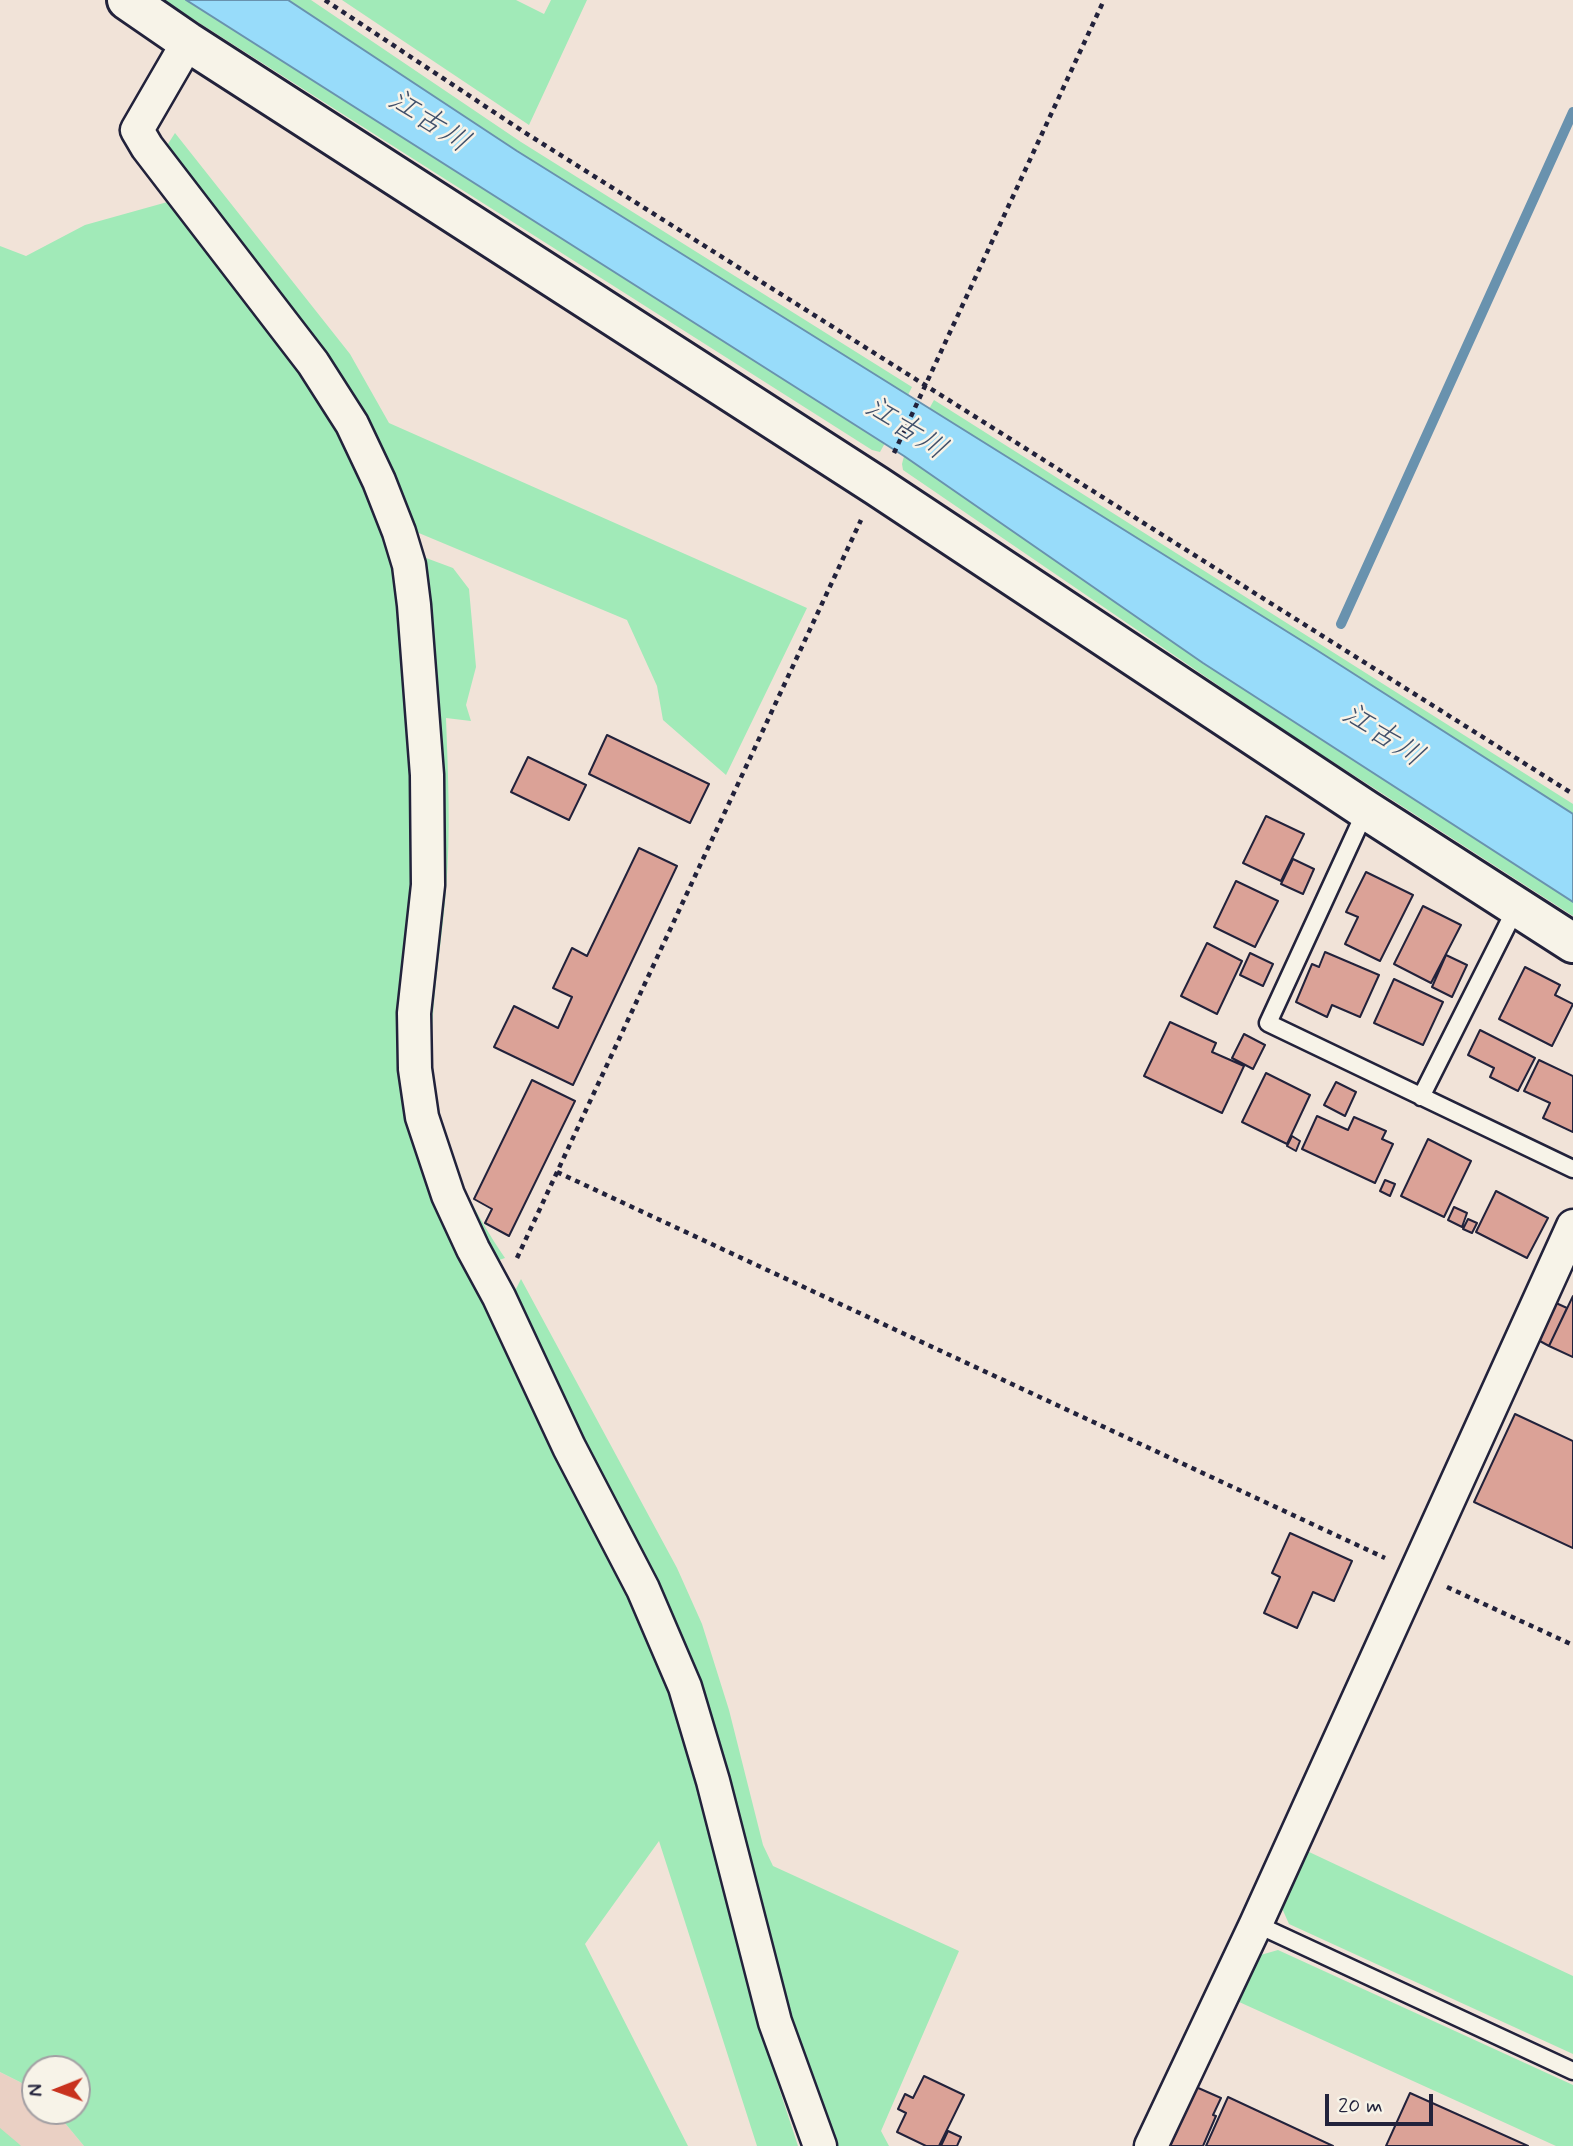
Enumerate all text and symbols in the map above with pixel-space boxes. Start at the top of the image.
water label: 江古川 [380,83,476,163]
water label: 江古川 [857,390,953,470]
water label: 江古川 [1334,697,1430,777]
north arrow [21,2055,91,2125]
scale bar [1328,2080,1436,2124]
text: N [24,2084,49,2097]
text: 20 m [1338,2092,1383,2120]

